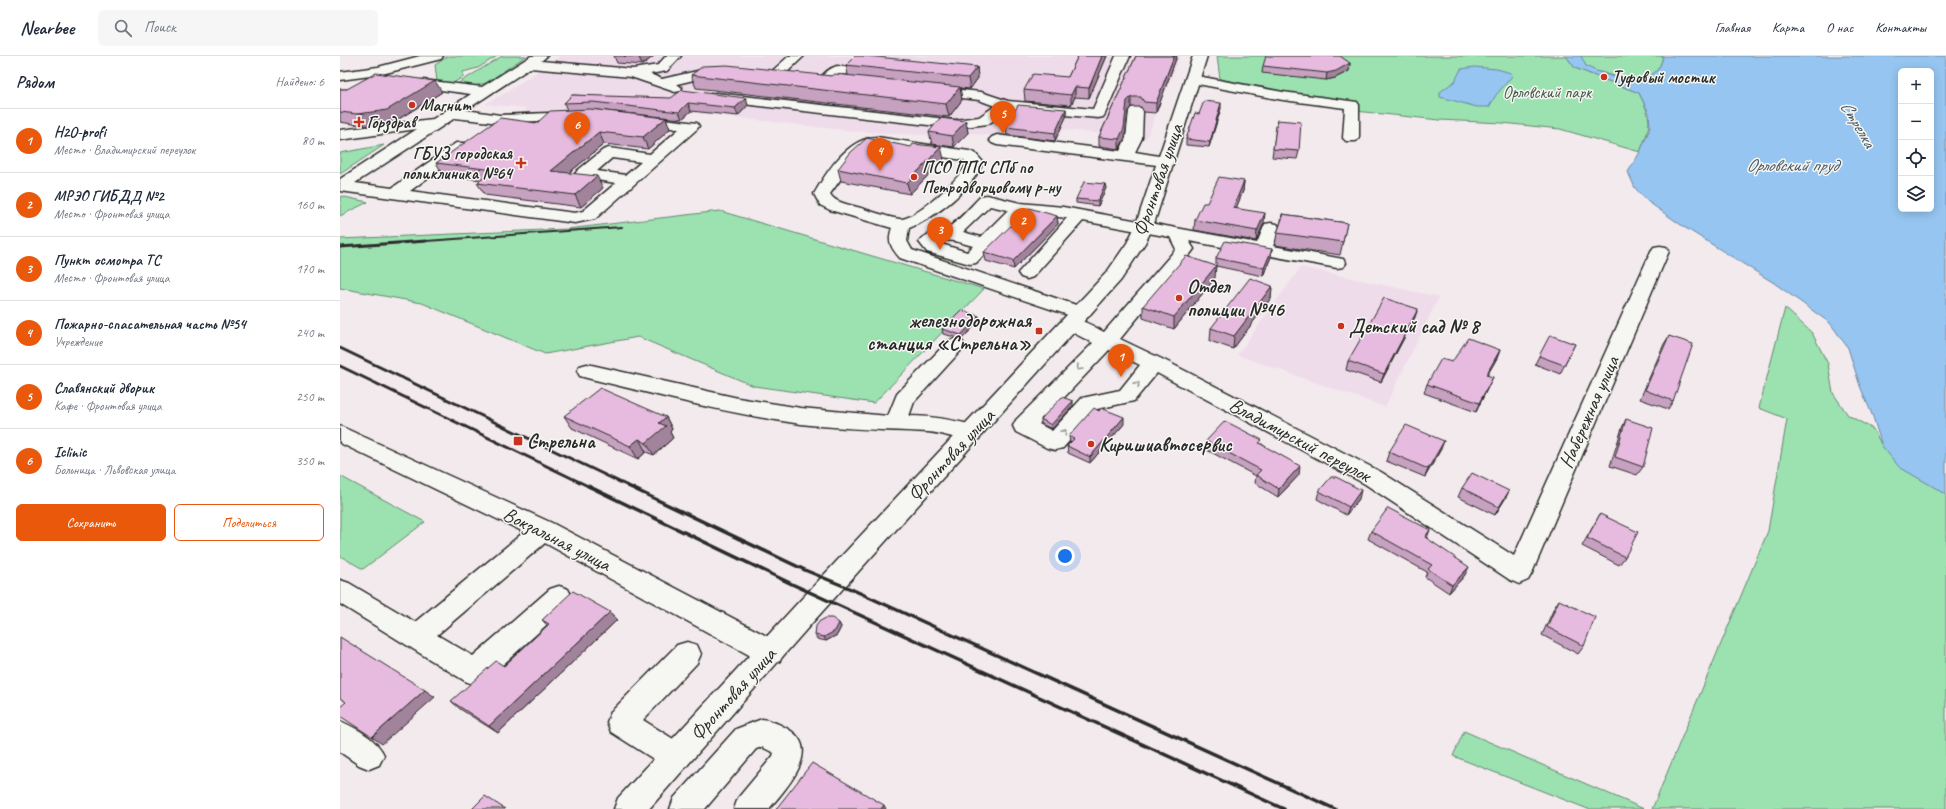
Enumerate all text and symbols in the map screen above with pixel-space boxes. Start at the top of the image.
search box [98,10,378,46]
text: Nearbee [20,16,74,40]
icon: search [112,17,134,39]
text: Поиск [144,18,176,37]
text: Главная [1715,19,1750,36]
text: Карта [1772,19,1804,36]
text: О нас [1826,19,1853,36]
text: Контакты [1875,19,1926,36]
place label: Туфовый мостик [1612,67,1717,88]
map controls [1898,68,1934,212]
button: + [1898,68,1934,104]
text: Рядом [16,72,54,93]
marker: Туфовый мостик [1599,72,1609,82]
text: Найдено: 6 [276,74,324,90]
park label: Орловский парк [1503,82,1593,103]
place label: Магнит [420,95,472,116]
water label: Стрелка [1836,97,1881,153]
marker: Магнит [407,100,417,110]
pin: 5 [990,101,1016,134]
button: − [1898,104,1934,140]
place label: Горздрав [367,112,419,134]
pin: 6 [564,112,590,145]
marker: Горздрав [354,117,364,127]
street label: Фронтовая улица [1127,119,1189,239]
text: H2O-profi [54,123,105,142]
text: 1 [26,133,32,149]
text: 80 m [302,133,324,149]
pin: 4 [867,138,893,171]
button: locate [1898,140,1934,176]
text: Место · Владимирский переулок [54,142,195,158]
place label: ГБУЗ городская поликлиника №64 [402,143,514,184]
water label: Орловский пруд [1746,154,1842,176]
marker: ГБУЗ городская поликлиника №64 [515,157,527,169]
place label: ПСО ППС СПб по Петродворцовому р-ну [922,157,1063,198]
marker: ПСО ППС СПб по Петродворцовому р-ну [909,172,919,182]
button: layers [1898,176,1934,212]
text: МРЭО ГИБДД №2 [54,187,164,206]
text: 2 [26,197,32,213]
text: 160 m [296,197,324,213]
text: Место · Фронтовая улица [54,206,169,222]
pin: 2 [1010,208,1036,241]
pin: 3 [927,217,953,250]
text: Пункт осмотра ТС [54,251,161,270]
text: 3 [26,261,32,277]
text: 170 m [296,261,324,277]
text: Место · Фронтовая улица [54,270,169,286]
place label: Отдел полиции №46 [1187,274,1285,322]
marker: Отдел полиции №46 [1174,293,1184,303]
place label: железнодорожная станция «Стрельна» [867,308,1033,356]
place label: Детский сад № 8 [1349,314,1482,339]
text: Пожарно-спасательная часть №54 [54,315,246,334]
marker: Детский сад № 8 [1336,321,1346,331]
text: 4 [26,325,32,341]
text: 240 m [296,325,324,341]
marker: железнодорожная станция «Стрельна» [1034,326,1044,336]
text: Учреждение [54,334,102,350]
pin: 1 [1108,344,1134,377]
street label: Набережная улица [1553,350,1626,472]
one-way arrow [1076,363,1084,371]
text: Славянский дворик [54,379,154,398]
one-way arrow [1132,381,1139,389]
text: 5 [26,389,32,405]
text: 250 m [296,389,324,405]
street label: Владимирский переулок [1225,392,1376,489]
text: Кафе · Фронтовая улица [54,398,162,414]
street label: Фронтовая улица [902,403,1001,506]
place label: Стрельна [527,429,596,454]
one-way arrow [1060,429,1067,437]
place label: Киришиавтосервис [1099,432,1233,457]
marker: Стрельна [512,435,524,447]
marker: Киришиавтосервис [1086,439,1096,449]
text: Iclinic [54,443,86,462]
text: 6 [26,453,32,469]
text: 350 m [296,453,324,469]
text: Больница · Львовская улица [54,462,175,478]
street label: Вокзальная улица [499,501,616,577]
button: Сохранить [16,504,166,541]
button: Поделиться [174,504,324,541]
your location [1055,546,1075,566]
street label: Фронтовая улица [685,641,782,746]

